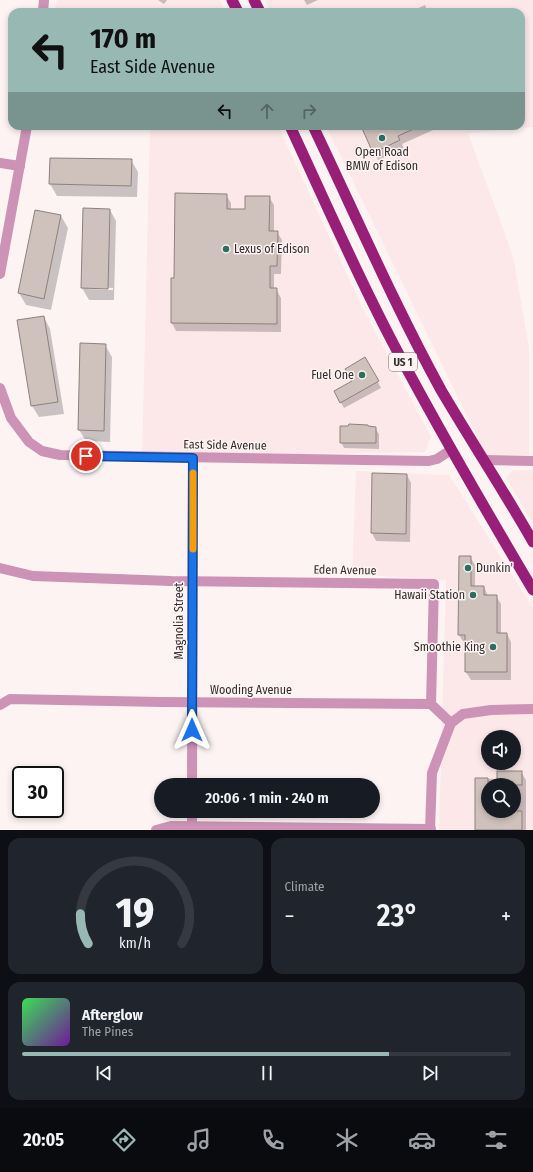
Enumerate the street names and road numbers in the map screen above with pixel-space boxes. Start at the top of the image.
road number: US 1 [389,353,417,371]
street label: East Side Avenue [183,437,267,453]
street label: Eden Avenue [313,562,377,578]
street label: Magnolia Street [172,582,186,659]
street label: Wooding Avenue [210,683,292,697]

